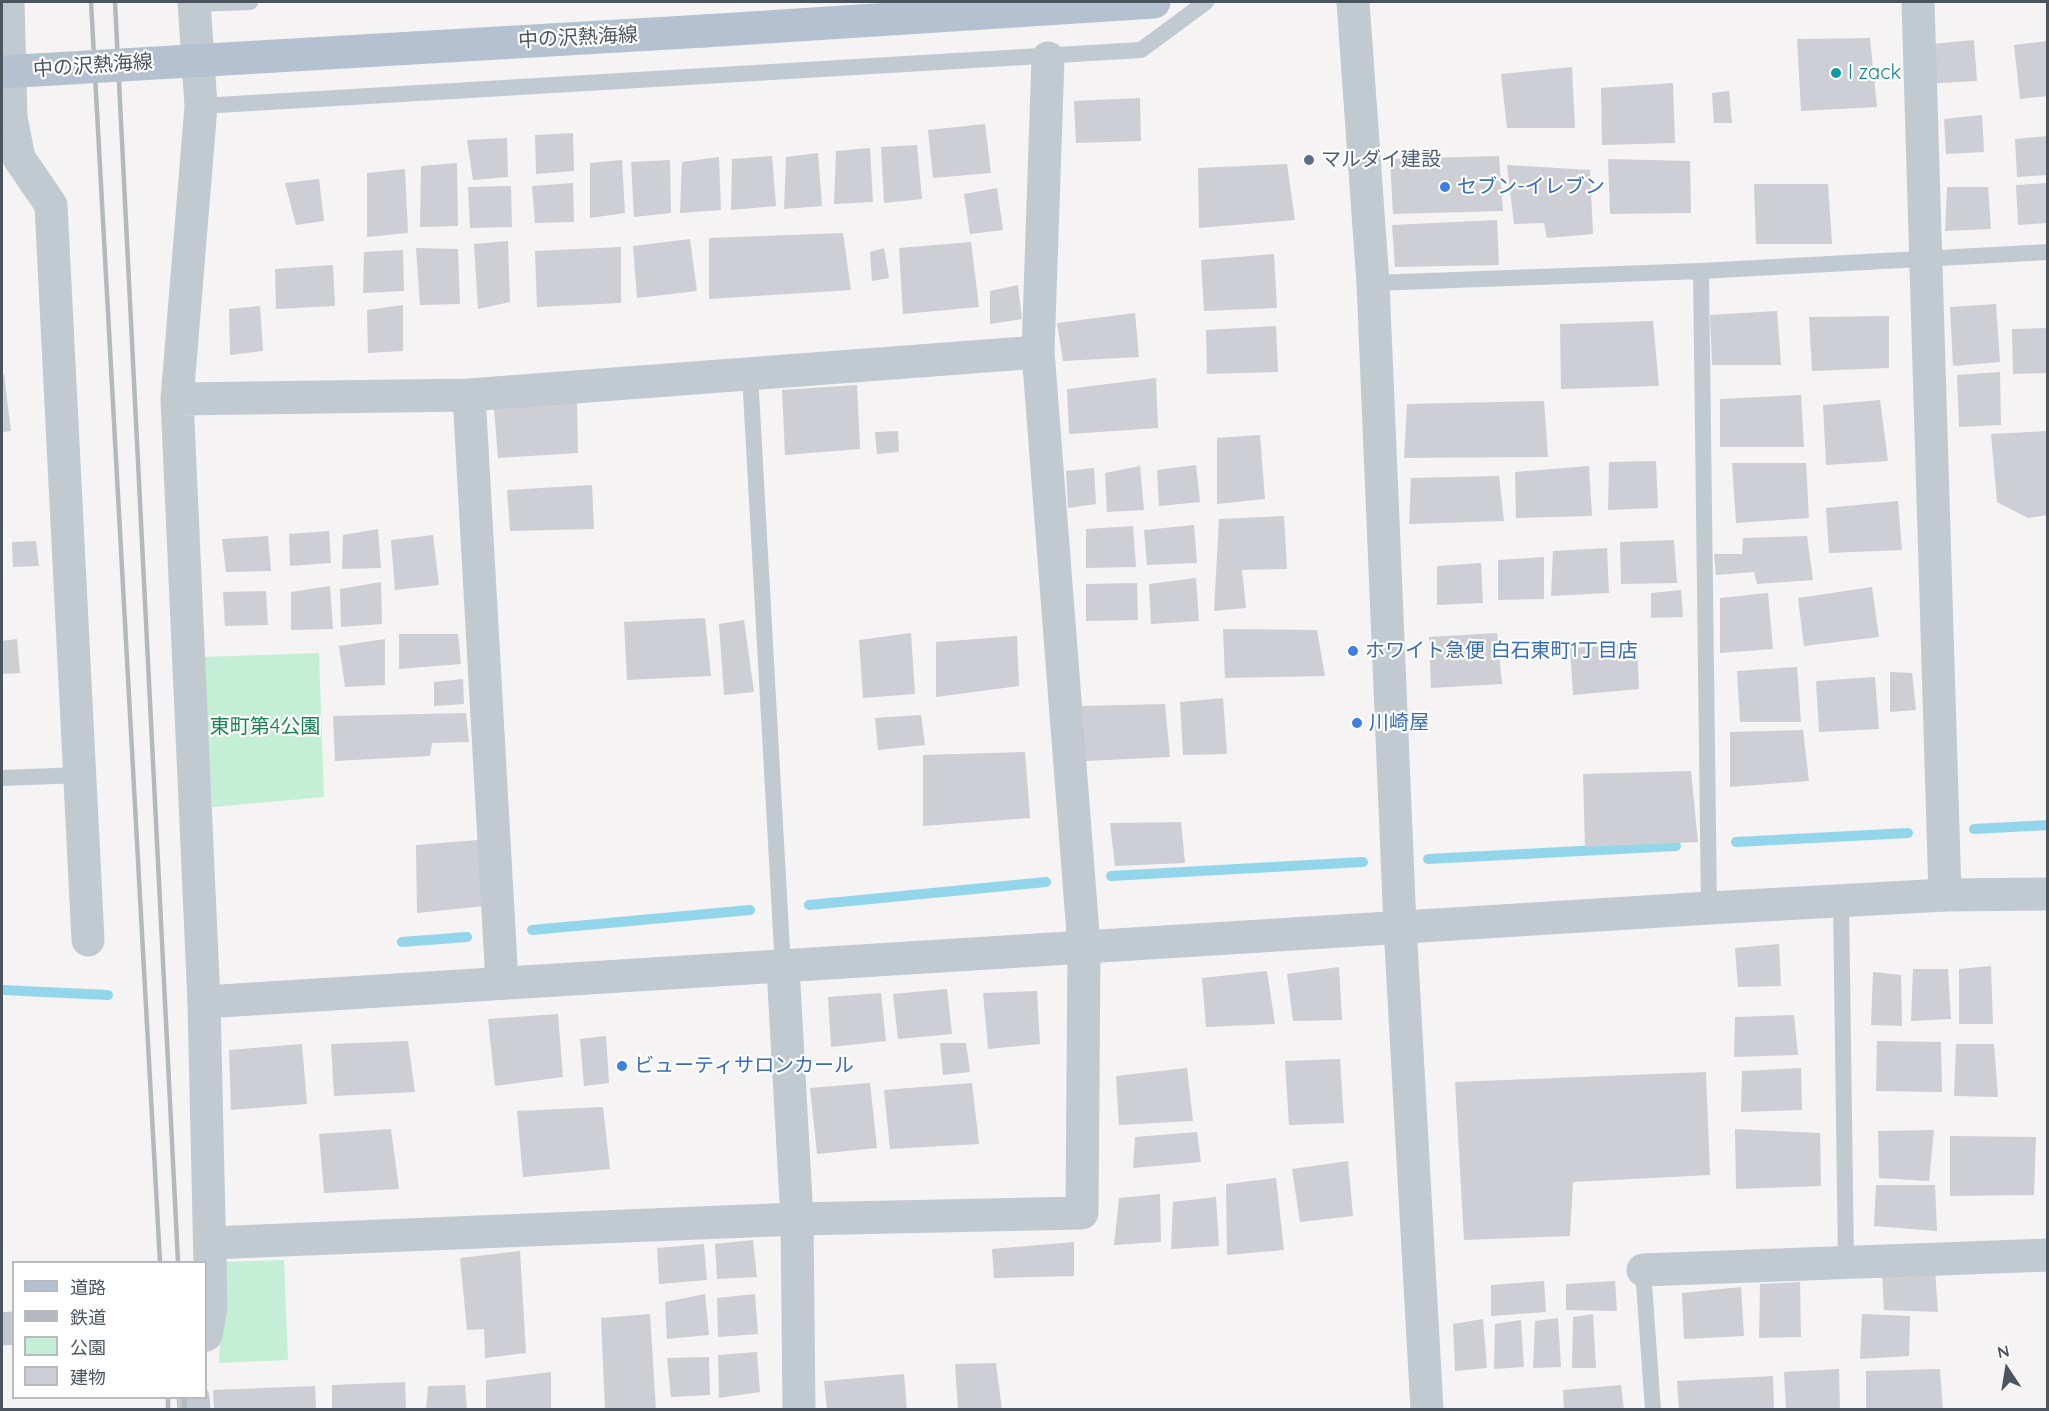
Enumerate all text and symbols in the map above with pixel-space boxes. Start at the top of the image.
street label: 中の沢熱海線 [517,23,639,53]
street label: 中の沢熱海線 [32,50,154,82]
place label: I zack [1848,61,1901,85]
marker: I zack [1829,66,1843,80]
place label: マルダイ建設 [1321,148,1441,172]
marker: マルダイ建設 [1302,153,1316,167]
place label: セブン-イレブン [1457,175,1605,199]
marker: セブン-イレブン [1438,180,1452,194]
place label: ホワイト急便 白石東町1丁目店 [1365,639,1638,663]
marker: ホワイト急便 白石東町1丁目店 [1346,644,1360,658]
place label: 川崎屋 [1369,711,1429,735]
park label: 東町第4公園 [210,715,320,739]
marker: 川崎屋 [1350,716,1364,730]
place label: ビューティサロンカール [634,1054,854,1078]
marker: ビューティサロンカール [615,1059,629,1073]
legend [12,1261,207,1399]
text: 道路 [70,1276,106,1299]
text: 鉄道 [70,1306,106,1329]
text: 公園 [70,1336,106,1359]
north arrow [1977,1339,2037,1399]
text: N [1995,1340,2011,1362]
text: 建物 [70,1366,106,1389]

